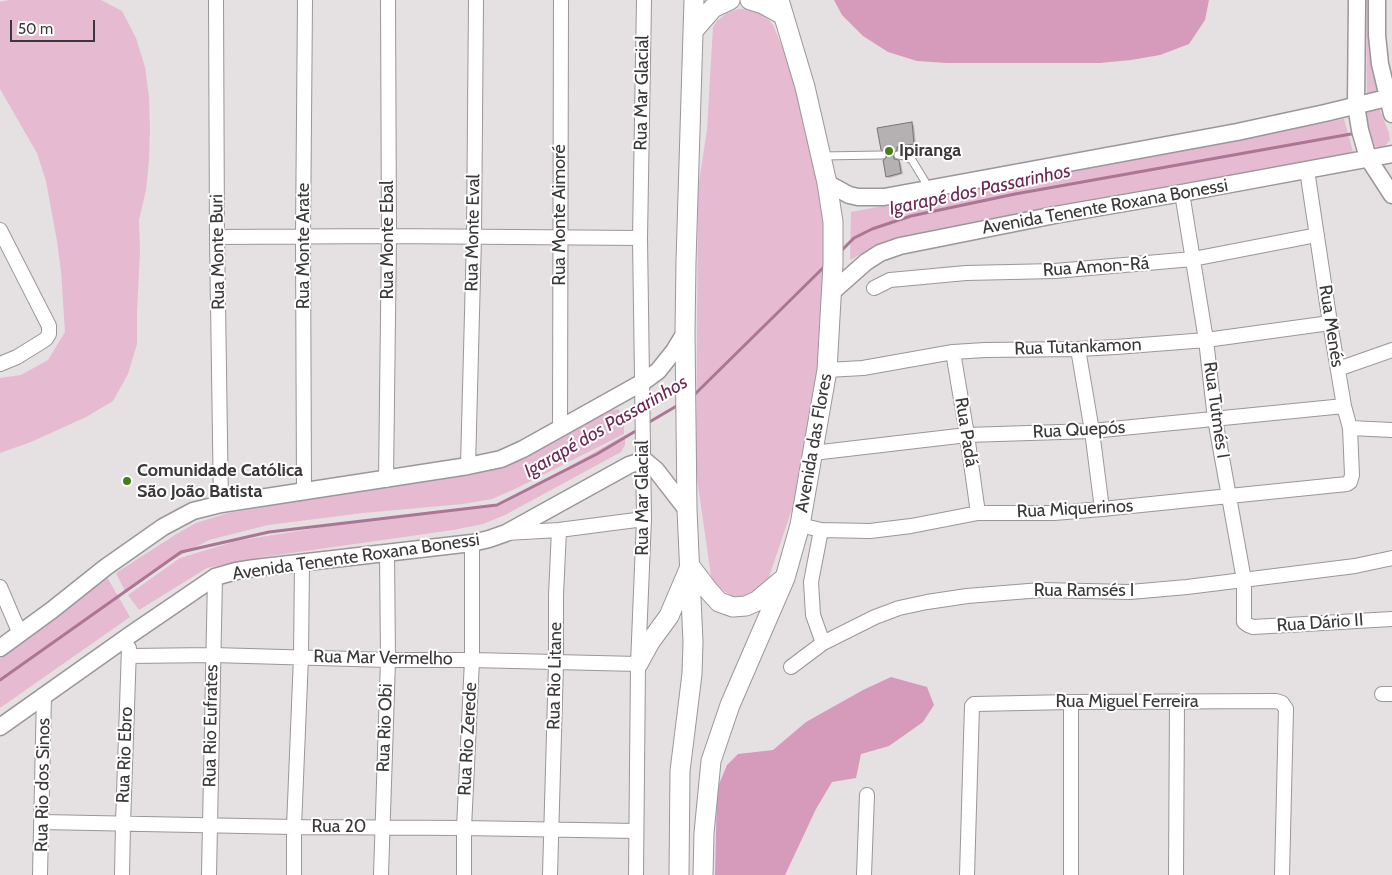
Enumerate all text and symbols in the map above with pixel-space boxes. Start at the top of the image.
scale bar [12,10,98,42]
text: 50 m [18,20,53,38]
street label: Rua Mar Glacial [630,35,654,151]
place label: Ipiranga [899,140,961,162]
street label: Rua Monte Aimoré [549,144,571,286]
marker: Ipiranga [883,145,895,157]
water label: Igarapé dos Passarinhos [887,160,1073,220]
street label: Rua Monte Eval [461,174,485,292]
street label: Avenida Tenente Roxana Bonessi [980,175,1230,239]
street label: Rua Monte Ebal [377,180,399,300]
street label: Rua Monte Arate [293,183,315,309]
street label: Rua Monte Buri [206,194,230,310]
street label: Rua Amon-Rá [1042,253,1150,281]
street label: Rua Menés [1314,283,1348,369]
street label: Rua Tutankamon [1014,334,1142,360]
street label: Rua Tutmés I [1199,360,1233,460]
water label: Igarapé dos Passarinhos [520,371,692,483]
street label: Avenida das Flores [791,372,837,514]
street label: Rua Padá [950,396,982,468]
street label: Rua Quepós [1032,417,1126,443]
street label: Rua Mar Glacial [632,440,654,556]
place label: Comunidade Católica São João Batista [137,460,303,502]
marker: Comunidade Católica São João Batista [121,475,133,487]
street label: Rua Miquerinos [1016,495,1134,523]
street label: Avenida Tenente Roxana Bonessi [231,529,481,585]
street label: Rua Ramsés I [1034,580,1134,602]
street label: Rua Dário II [1276,609,1364,637]
street label: Rua Rio Litane [543,622,567,730]
street label: Rua Mar Vermelho [313,646,453,670]
street label: Rua Rio Eufrates [199,664,223,788]
street label: Rua Rio Zerede [454,682,482,796]
street label: Rua Rio Obi [373,683,397,773]
street label: Rua Miguel Ferreira [1055,691,1199,713]
street label: Rua Rio Ebro [113,706,137,804]
street label: Rua Rio dos Sinos [31,718,55,852]
street label: Rua 20 [312,816,366,838]

